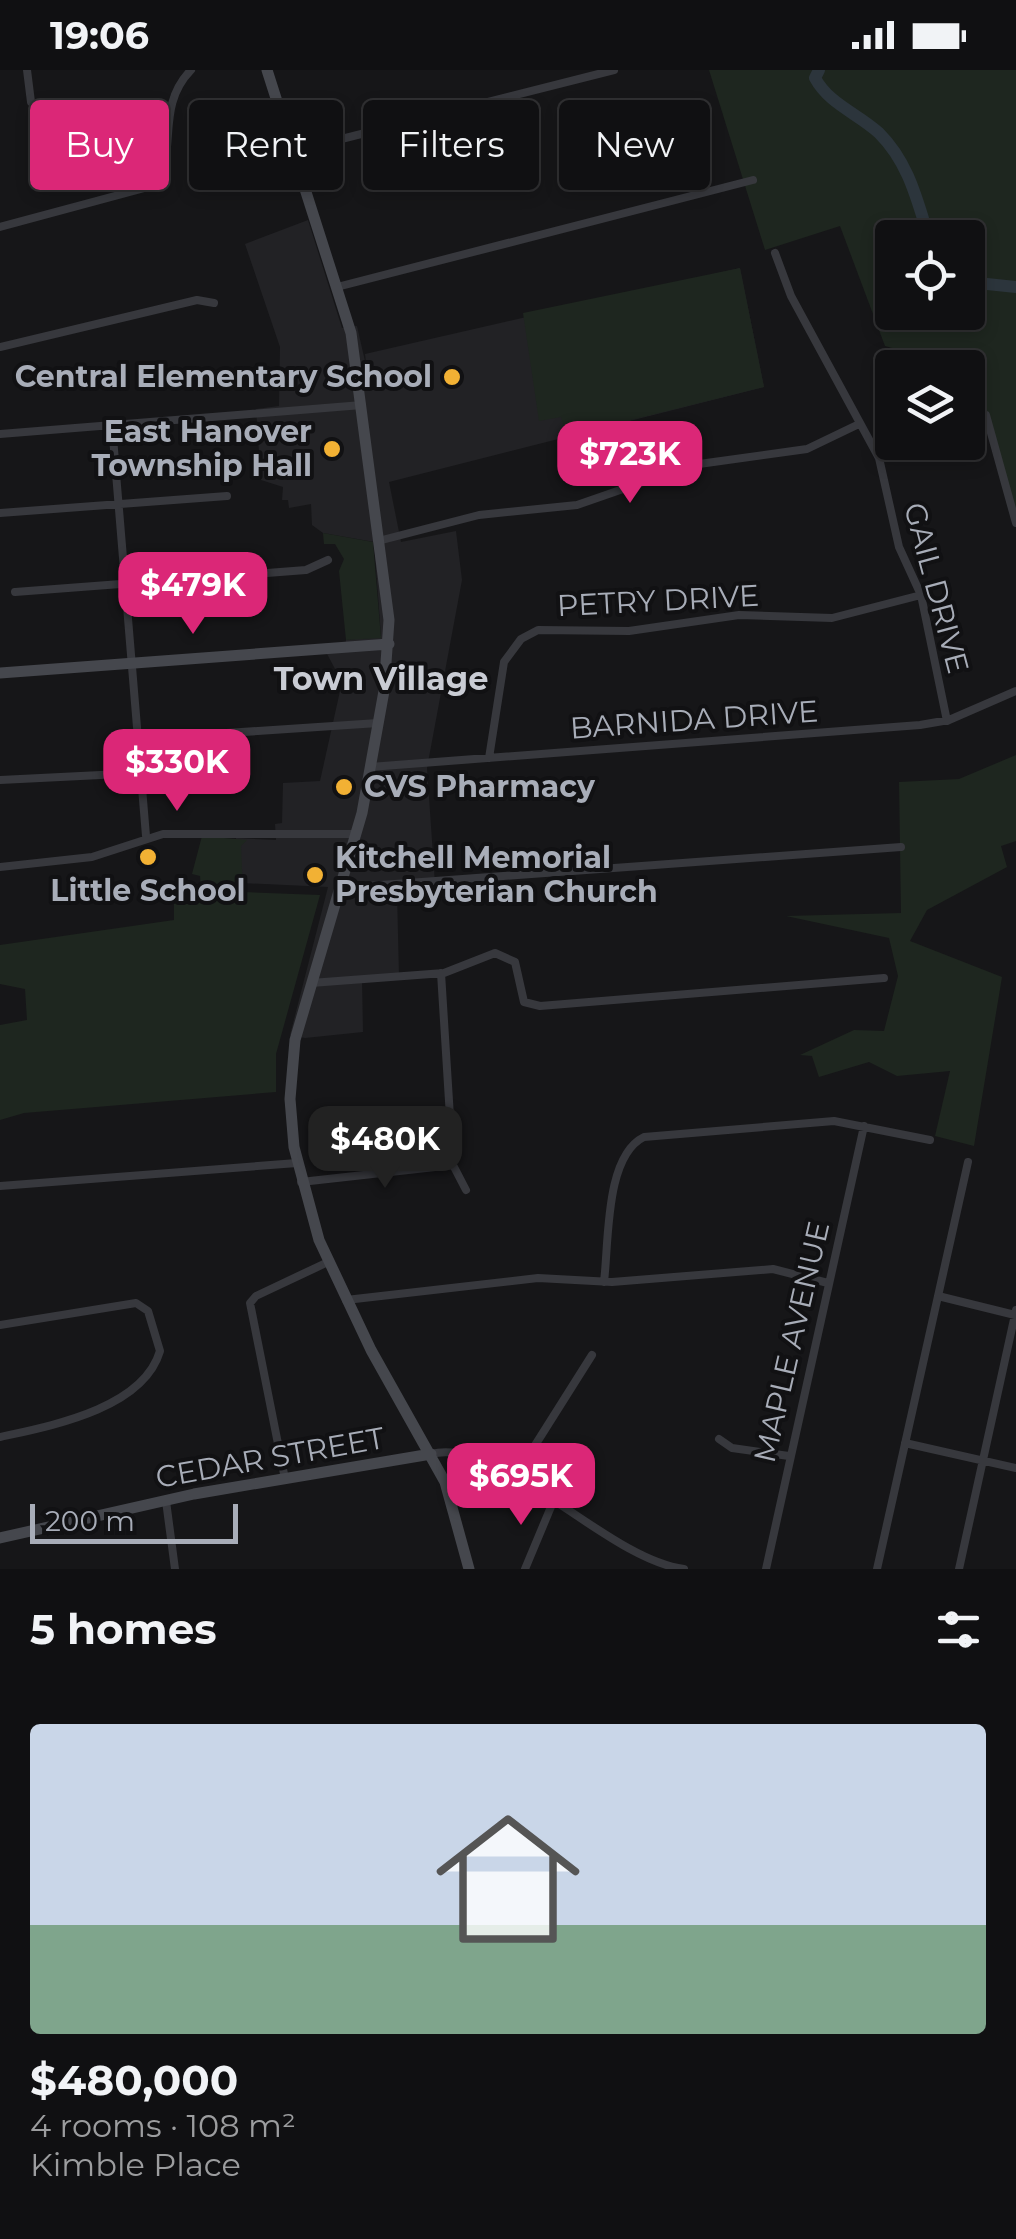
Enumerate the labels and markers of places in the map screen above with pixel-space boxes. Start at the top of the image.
place label: Central Elementary School [15,358,432,395]
marker: Central Elementary School [441,366,463,388]
place label: East Hanover Township Hall [91,413,312,484]
pin: $723K [560,421,700,506]
marker: East Hanover Township Hall [321,438,343,460]
pin: $479K [123,552,263,637]
pin: $330K [107,729,247,814]
place label: CVS Pharmacy [364,768,596,805]
marker: CVS Pharmacy [333,776,355,798]
place label: Kitchell Memorial Presbyterian Church [335,839,658,910]
marker: Little School [137,846,159,868]
marker: Kitchell Memorial Presbyterian Church [304,864,326,886]
place label: Little School [50,872,246,909]
pin: $480K [315,1106,455,1191]
pin: $695K [451,1443,591,1528]

